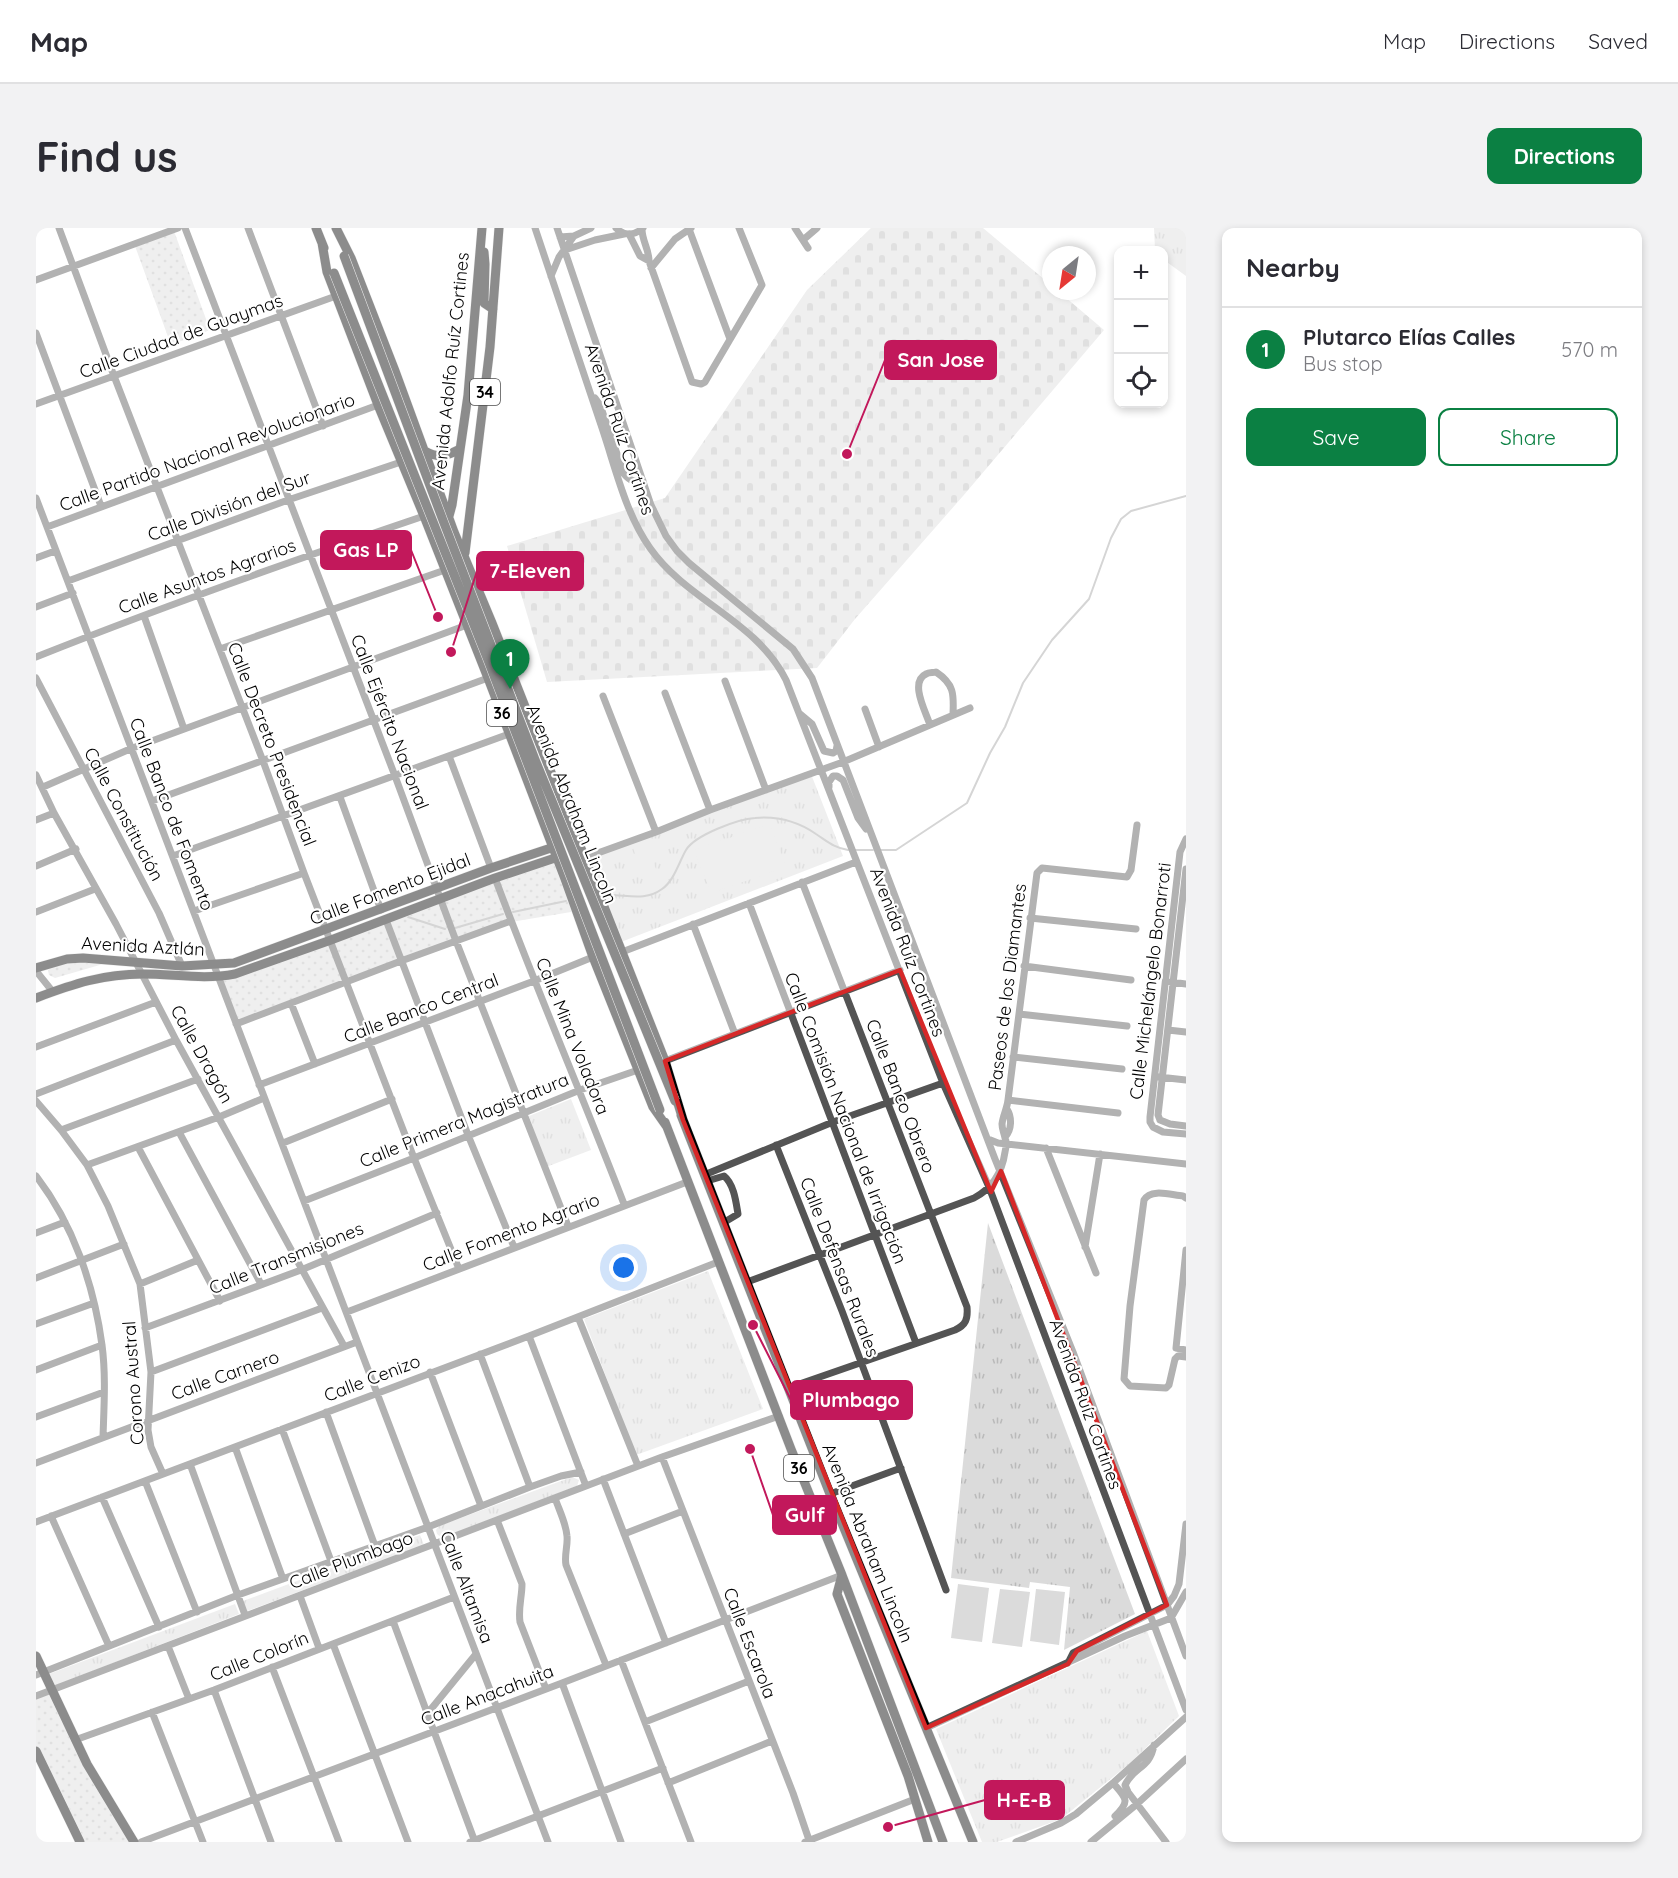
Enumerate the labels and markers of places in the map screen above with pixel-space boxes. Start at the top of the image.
callout: San Jose [885,341,996,379]
callout: Gas LP [321,531,411,569]
callout: 7-Eleven [477,552,583,590]
pin: 1 [490,640,530,689]
callout: Plumbago [791,1381,912,1419]
callout: Gulf [773,1496,836,1534]
callout: H-E-B [985,1781,1064,1819]

